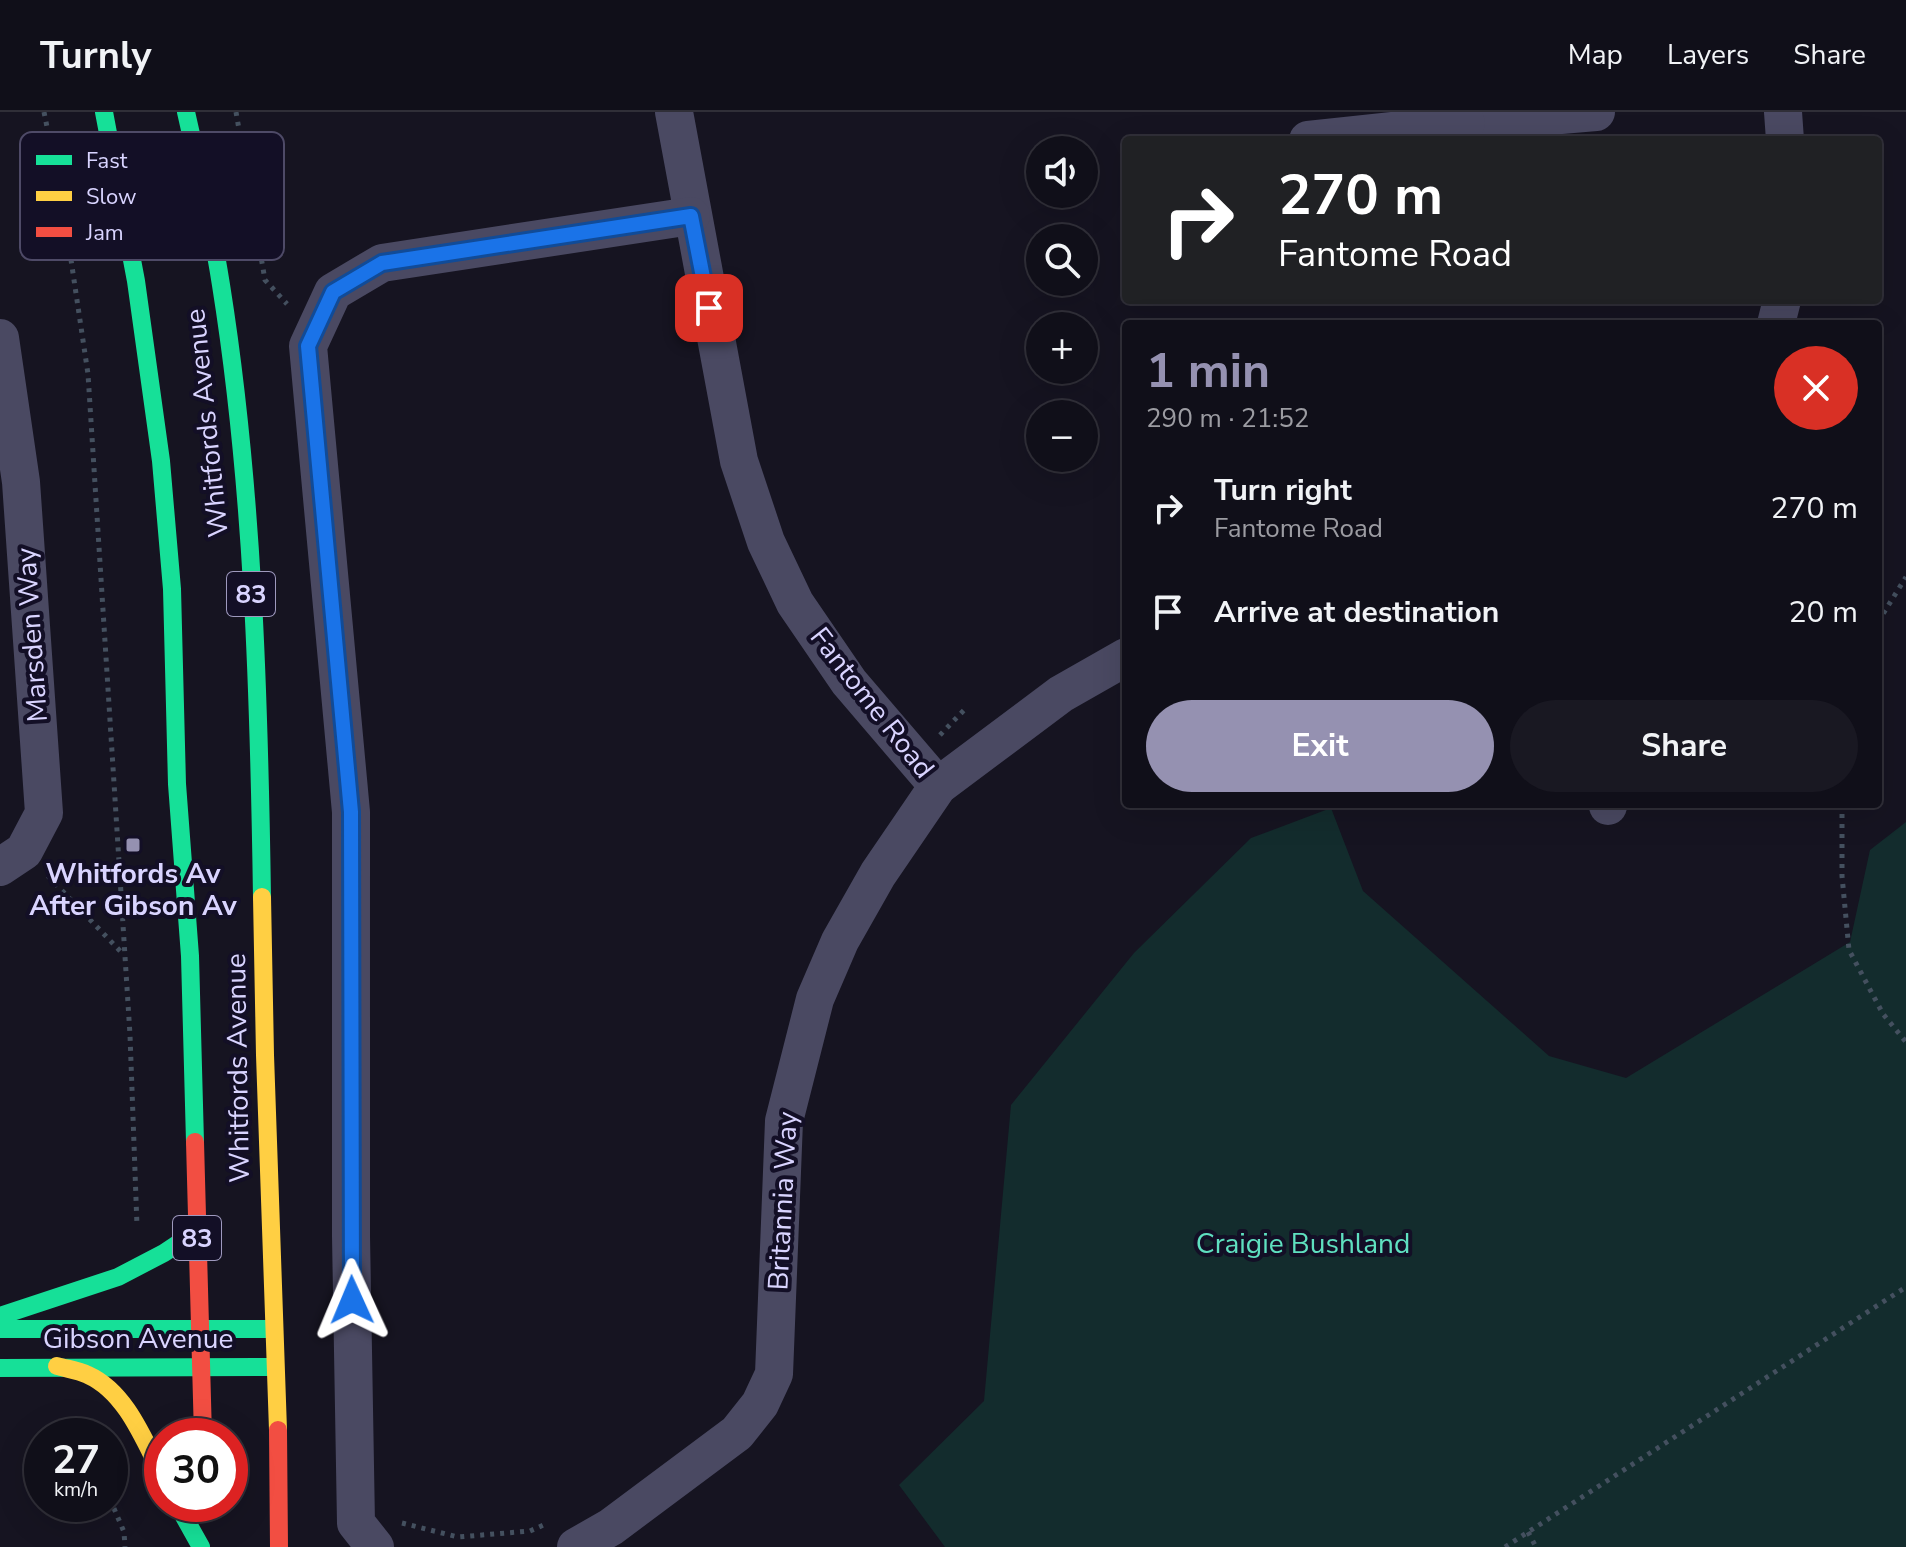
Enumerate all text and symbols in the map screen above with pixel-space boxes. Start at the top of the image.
text: Turnly [40,30,152,81]
text: Map [1568,36,1623,74]
text: Layers [1667,36,1749,74]
text: Share [1793,36,1866,74]
legend [20,132,284,260]
map controls [1026,136,1098,472]
button: sound [1026,136,1098,208]
text: Fast [86,146,128,176]
text: 270 m [1278,157,1443,234]
icon: right [1146,168,1250,272]
text: Slow [86,182,137,212]
text: Jam [85,218,124,248]
button: search [1026,224,1098,296]
text: Fantome Road [1278,230,1512,279]
pin [675,274,743,342]
icon: arrive [687,286,731,330]
street label: Whitfords Avenue [176,307,238,539]
button: + [1026,312,1098,384]
text: 1 min [1146,338,1270,404]
button: close [1774,346,1858,430]
button: − [1026,400,1098,472]
text: 290 m · 21:52 [1146,401,1309,436]
text: Turn right [1214,470,1352,511]
icon: right [1146,486,1190,530]
text: 270 m [1771,488,1858,529]
text: Fantome Road [1214,511,1383,546]
street label: Marsden Way [7,546,57,724]
road number: 83 [227,572,275,616]
icon: arrive [1146,590,1190,634]
text: Arrive at destination [1214,592,1499,633]
text: 20 m [1789,592,1858,633]
street label: Fantome Road [801,620,943,786]
button: Exit [1146,700,1494,792]
button: Share [1510,700,1858,792]
marker: Whitfords Av After Gibson Av [124,836,142,854]
place label: Whitfords Av After Gibson Av [29,855,237,925]
street label: Whitfords Avenue [217,953,259,1183]
street label: Britannia Way [759,1110,807,1291]
road number: 83 [173,1216,221,1260]
park label: Craigie Bushland [1196,1225,1410,1263]
position arrow [310,1258,394,1342]
street label: Gibson Avenue [43,1320,233,1358]
speed limit sign: 30 [144,1418,248,1522]
text: 27 [52,1433,100,1487]
text: km/h [54,1476,98,1503]

